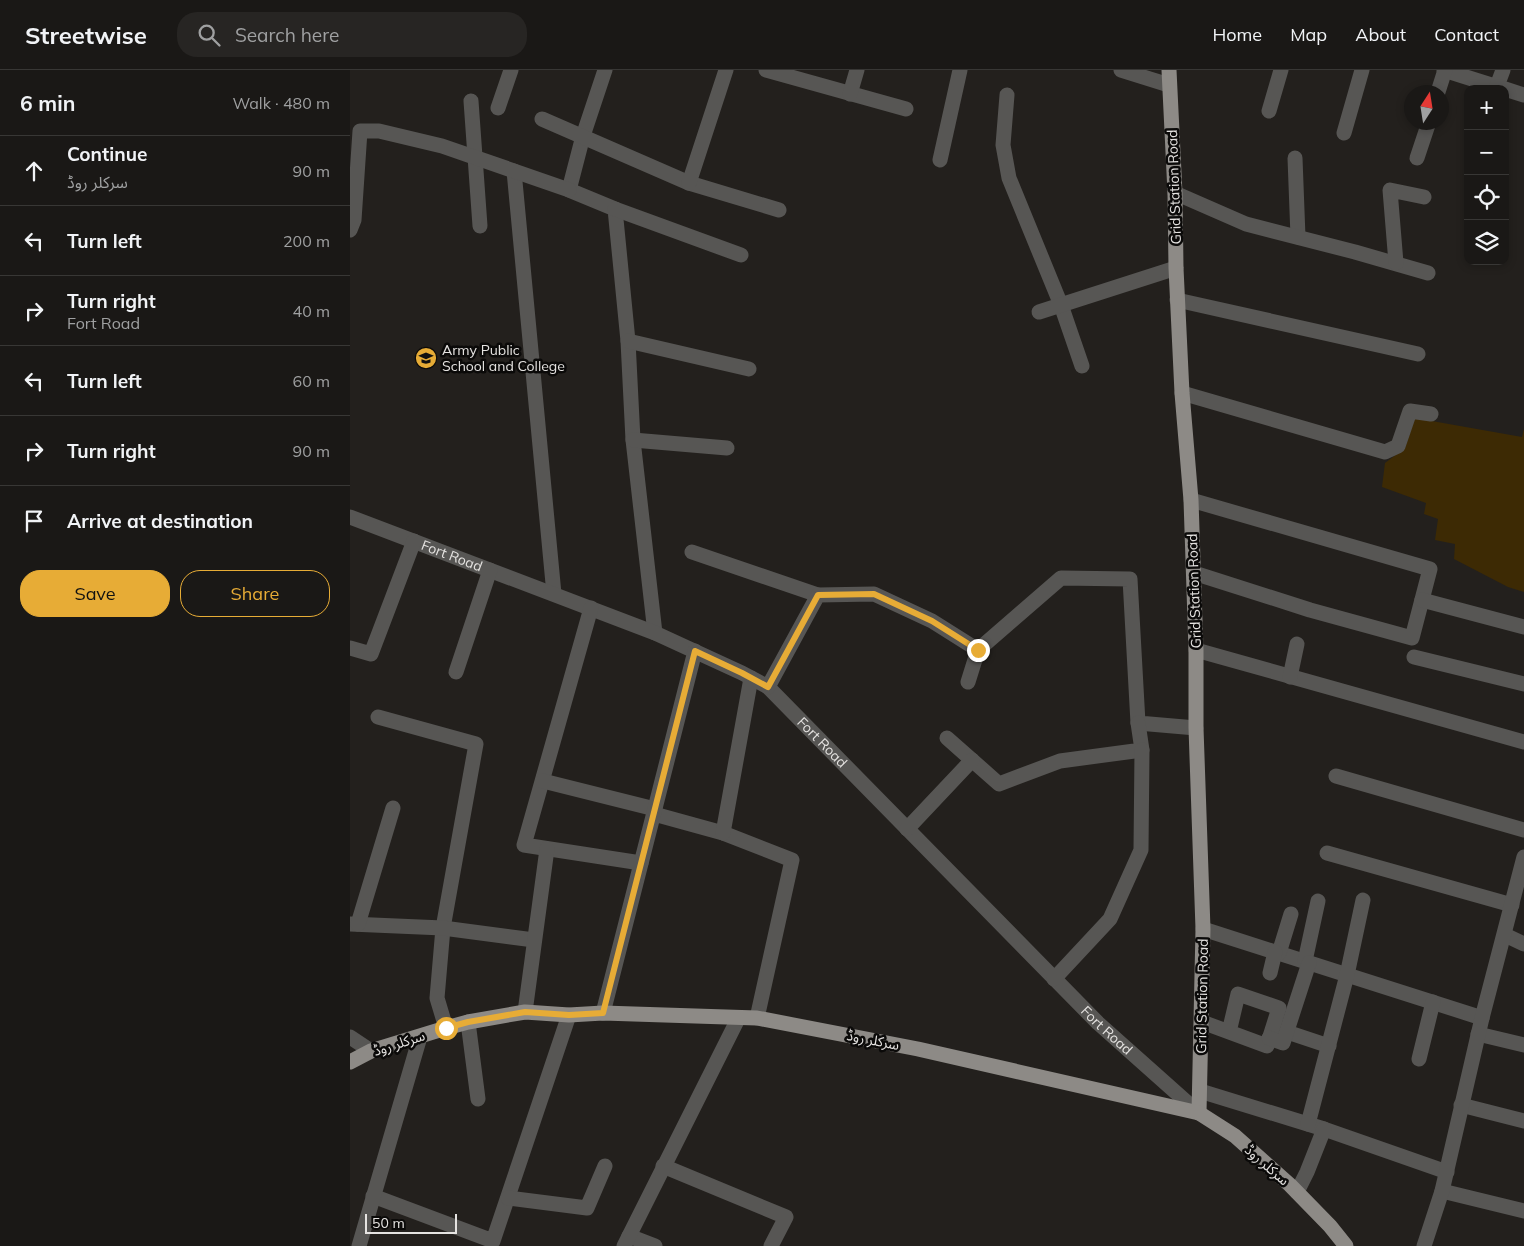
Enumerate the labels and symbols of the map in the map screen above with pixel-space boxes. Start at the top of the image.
north arrow [1404,85,1449,130]
street label: Grid Station Road [1163,129,1185,245]
place label: Army Public School and College [442,341,565,375]
school or university icon: Army Public School and College [414,346,438,370]
street label: Grid Station Road [1183,533,1205,649]
street label: Fort Road [419,536,485,576]
route end [967,639,990,662]
street label: Fort Road [793,713,851,771]
street label: Grid Station Road [1192,938,1212,1054]
street label: Fort Road [1077,1002,1136,1059]
route start [435,1017,458,1040]
street label: سرکلر روڈ [371,1026,427,1060]
street label: سرکلر روڈ [845,1026,901,1054]
street label: سرکلر روڈ [1241,1141,1293,1189]
scale bar [365,1211,458,1234]

